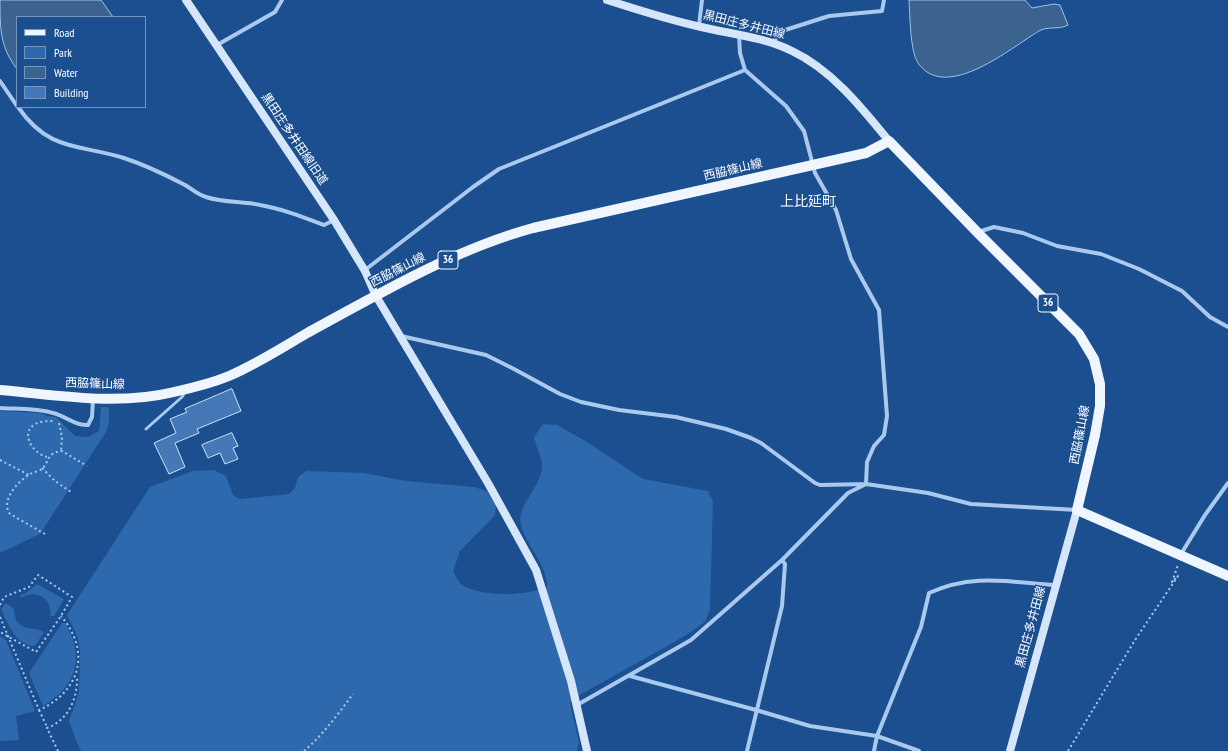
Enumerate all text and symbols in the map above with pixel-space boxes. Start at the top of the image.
street label: 黒田庄多井田線 [702,8,786,42]
legend [16,16,146,108]
text: Road [54,25,74,40]
text: Park [54,45,72,60]
text: Water [54,65,78,80]
text: Building [54,85,89,100]
street label: 黒田庄多井田線旧道 [258,90,330,188]
street label: 西脇篠山線 [702,156,764,184]
district label: 上比延町 [780,194,836,210]
street label: 西脇篠山線 [368,250,428,290]
road number: 36 [438,251,458,269]
road number: 36 [1038,294,1058,312]
street label: 西脇篠山線 [65,376,125,392]
street label: 西脇篠山線 [1067,404,1093,466]
street label: 黒田庄多井田線 [1013,585,1049,669]

